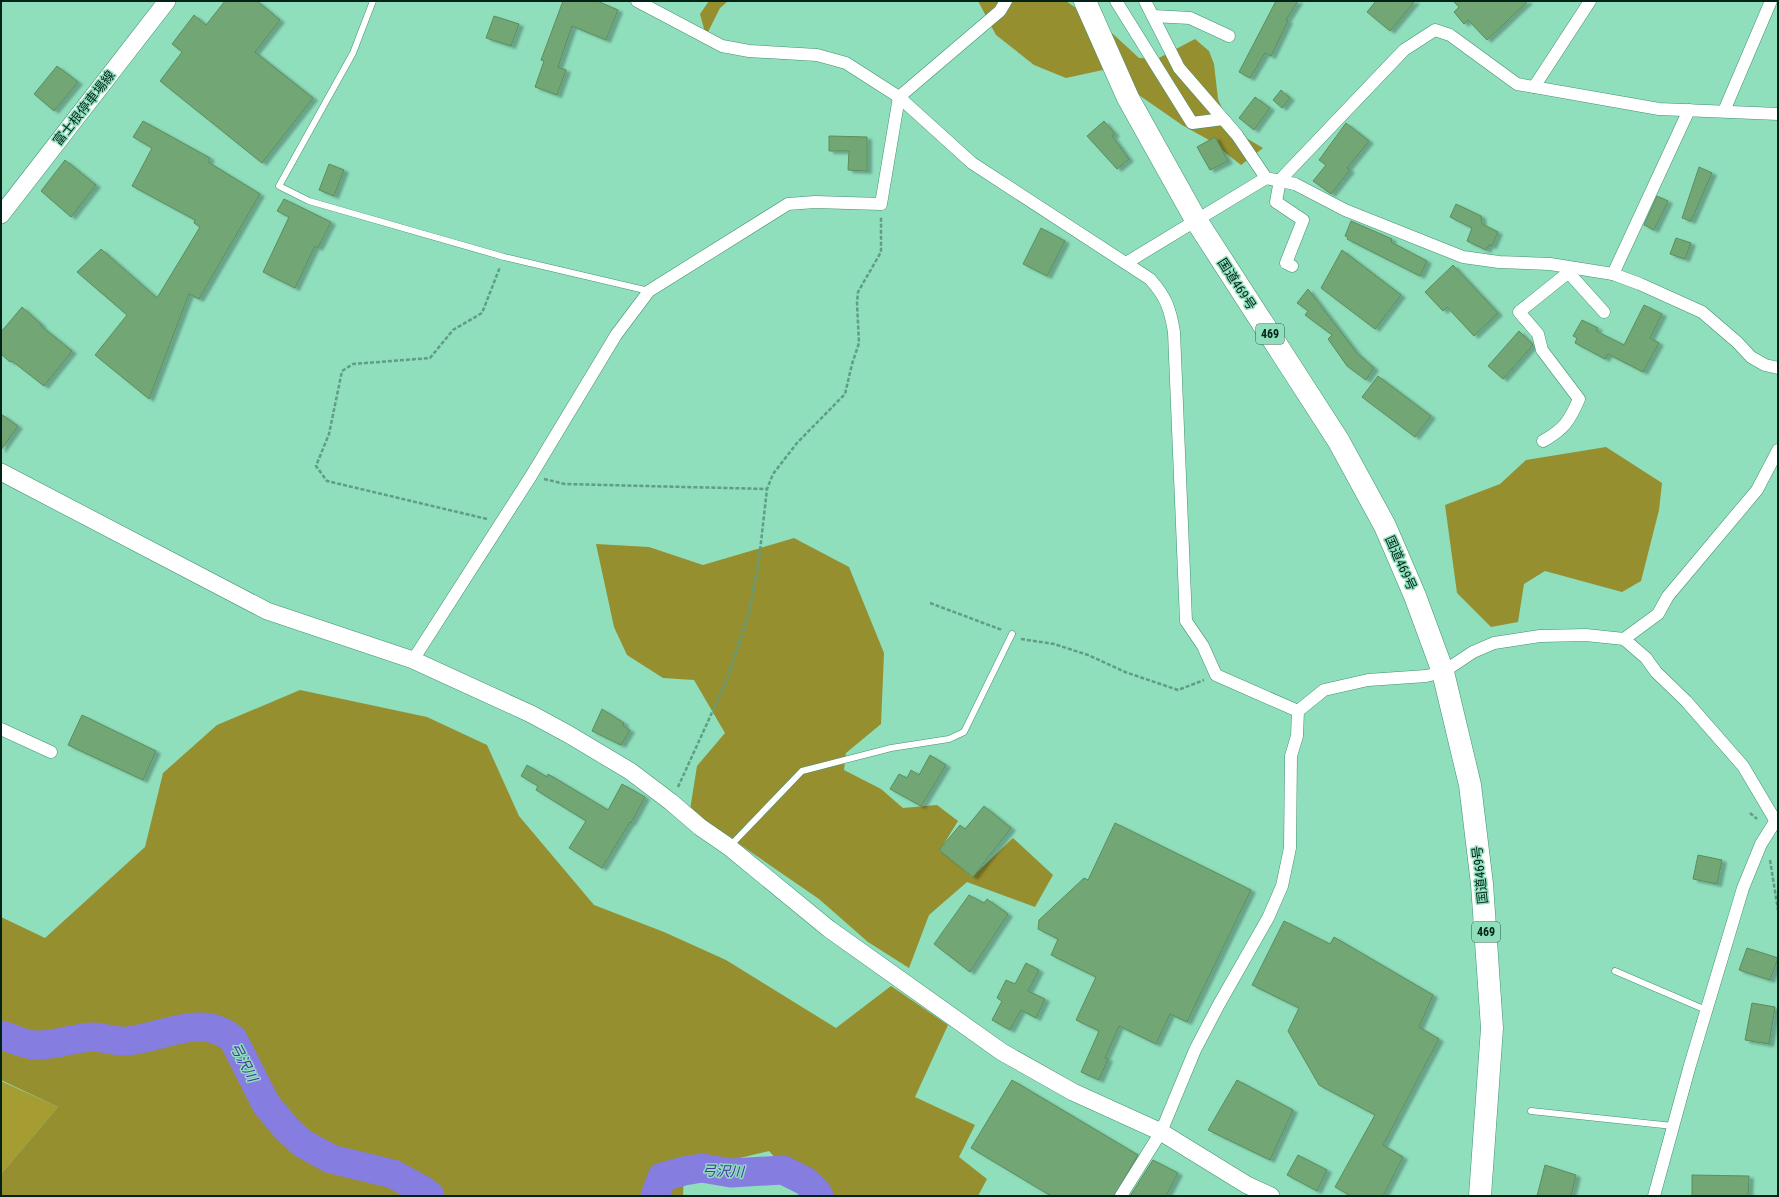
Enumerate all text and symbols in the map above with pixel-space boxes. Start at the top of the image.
street label: 富士根停車場線 [50,68,118,148]
street label: 国道469号 [1215,255,1259,313]
road number: 469 [1256,324,1284,344]
street label: 国道469号 [1382,533,1420,593]
street label: 国道469号 [1469,845,1491,905]
road number: 469 [1472,922,1500,942]
water label: 弓沢川 [227,1040,262,1086]
water label: 弓沢川 [702,1162,746,1180]

